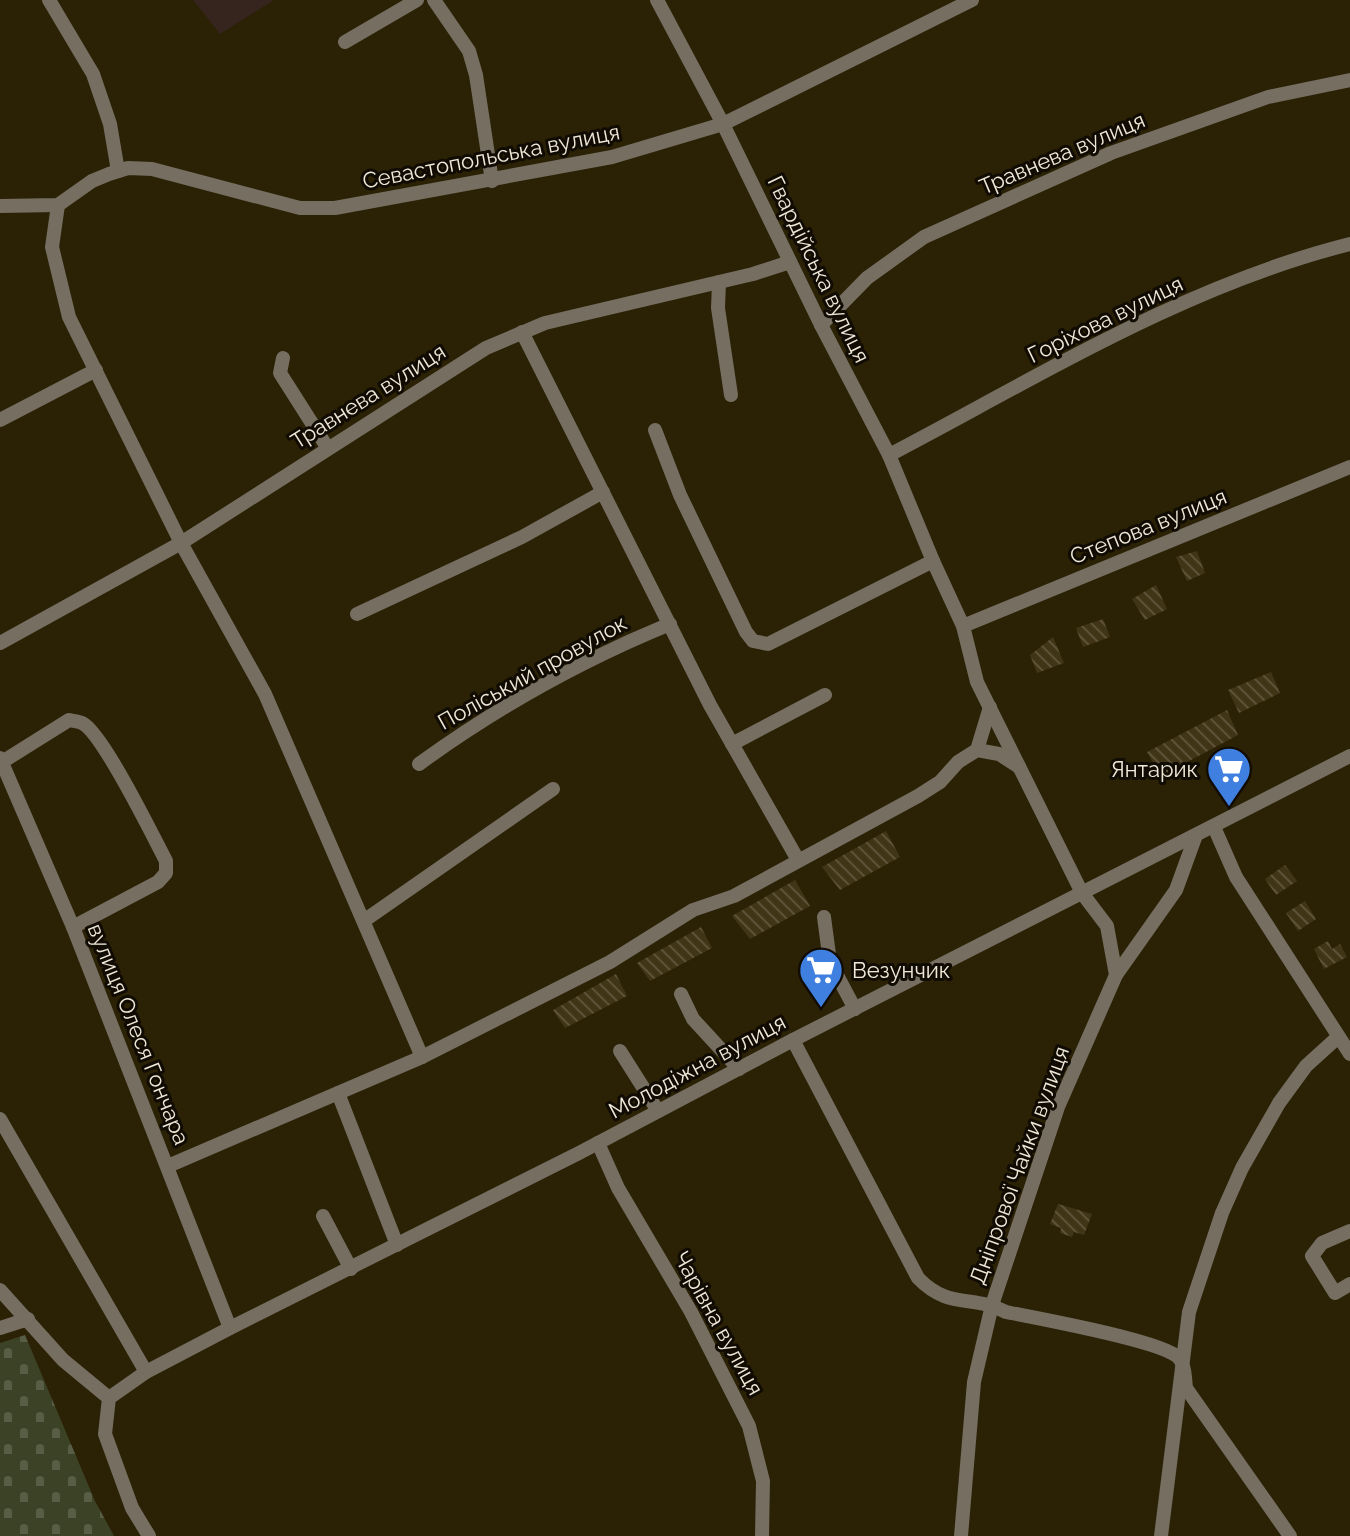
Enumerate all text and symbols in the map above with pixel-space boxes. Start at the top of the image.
street label: Травнева вулиця [975,106,1149,200]
street label: Севастопольська вулиця [360,118,622,194]
street label: Гвардійська вулиця [762,171,876,367]
street label: Горіхова вулиця [1023,270,1187,368]
street label: Травнева вулиця [286,338,450,454]
street label: Степова вулиця [1066,483,1230,569]
street label: Поліський провулок [433,609,631,735]
supermarket icon: Янтарик [1205,745,1253,808]
place label: Янтарик [1111,756,1198,782]
street label: вулиця Олеся Гончара [83,920,195,1148]
supermarket icon: Везунчик [797,946,845,1009]
place label: Везунчик [852,957,950,983]
street label: Молодіжна вулиця [604,1008,790,1124]
street label: Дніпрової Чайки вулиця [964,1042,1074,1288]
street label: Чарівна вулиця [669,1247,769,1399]

